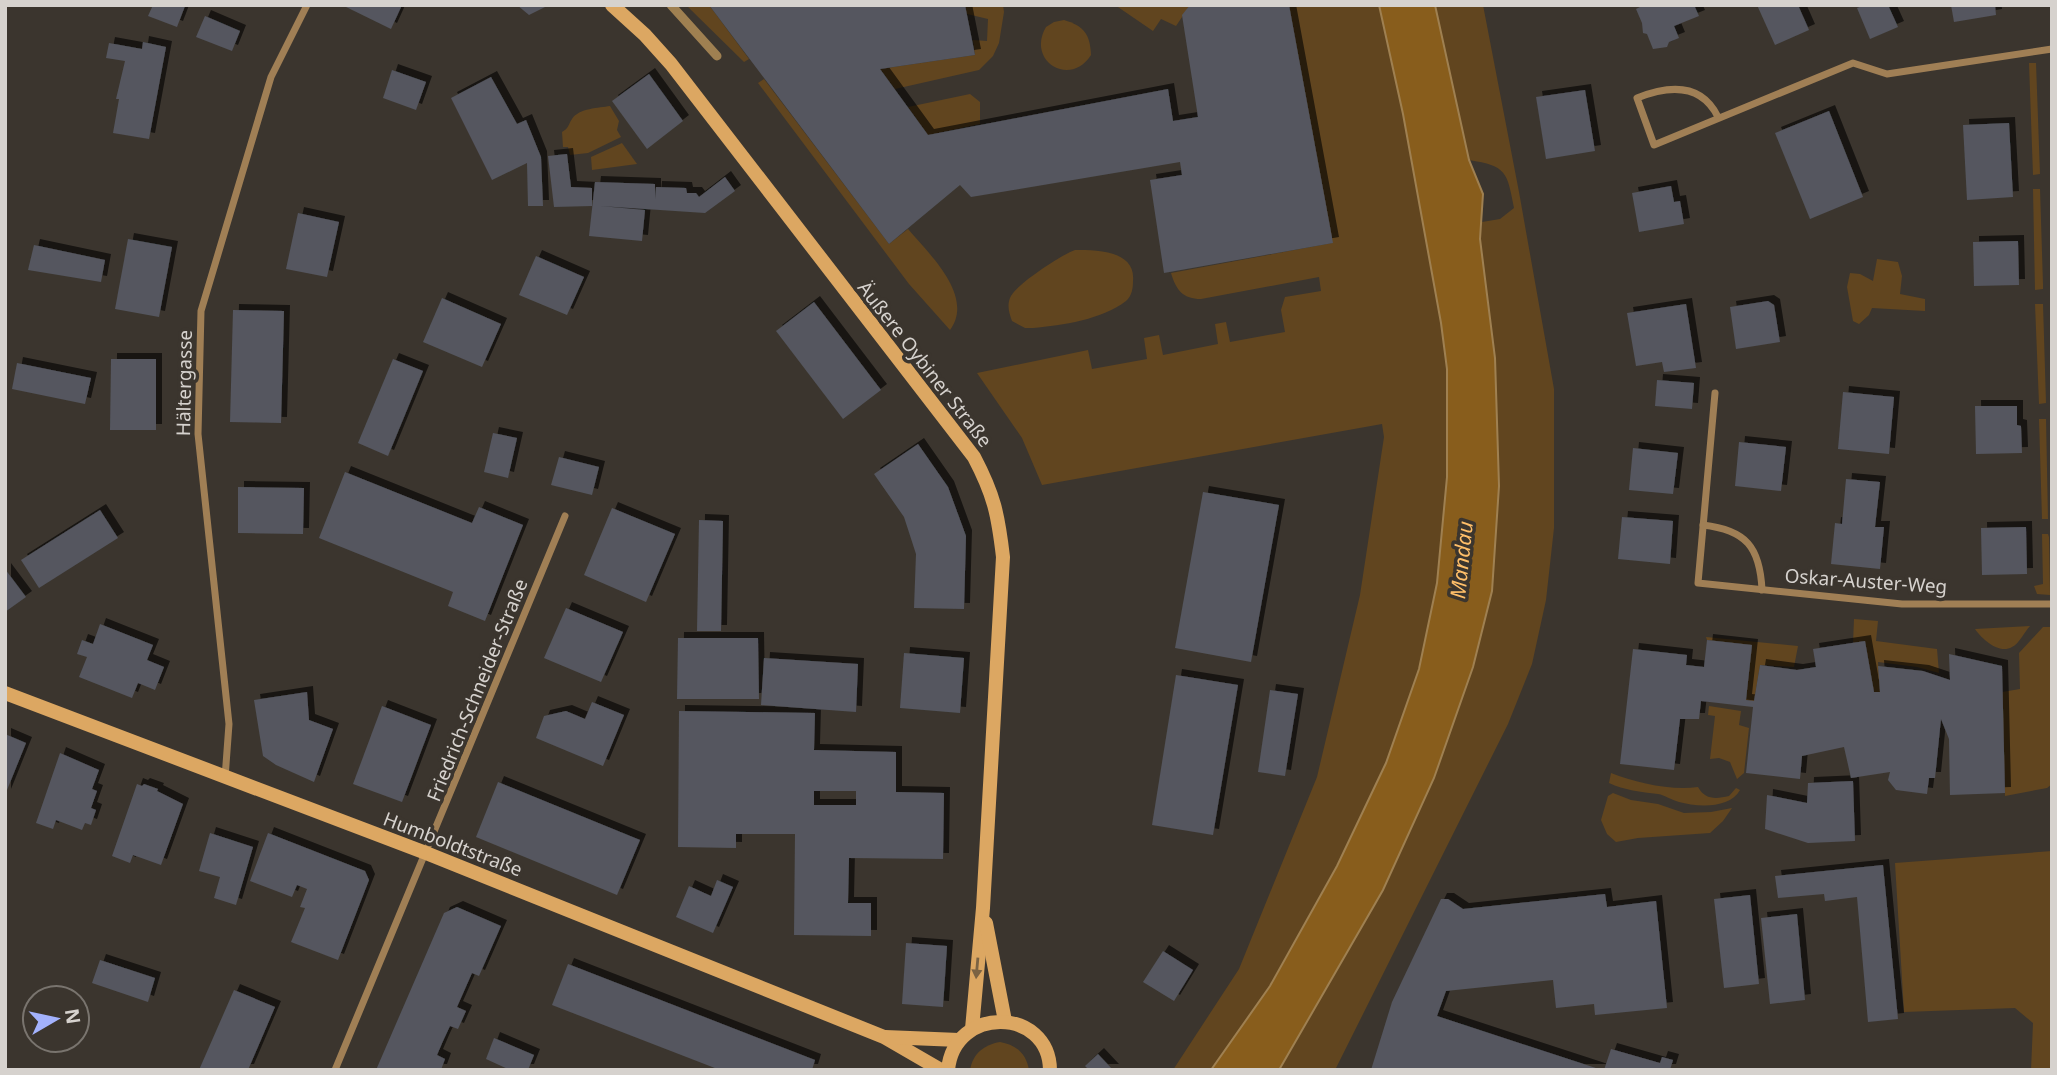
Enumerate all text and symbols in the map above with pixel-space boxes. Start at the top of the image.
street label: Äußere Oybiner Straße [852,276,998,452]
street label: Hältergasse [170,330,198,436]
water label: Mandau [1443,520,1479,600]
street label: Oskar-Auster-Weg [1784,562,1948,600]
street label: Friedrich-Schneider-Straße [420,575,534,805]
street label: Humboldtstraße [380,806,526,882]
one-way arrow [971,958,982,980]
north arrow [21,984,91,1054]
text: N [59,1007,87,1026]

